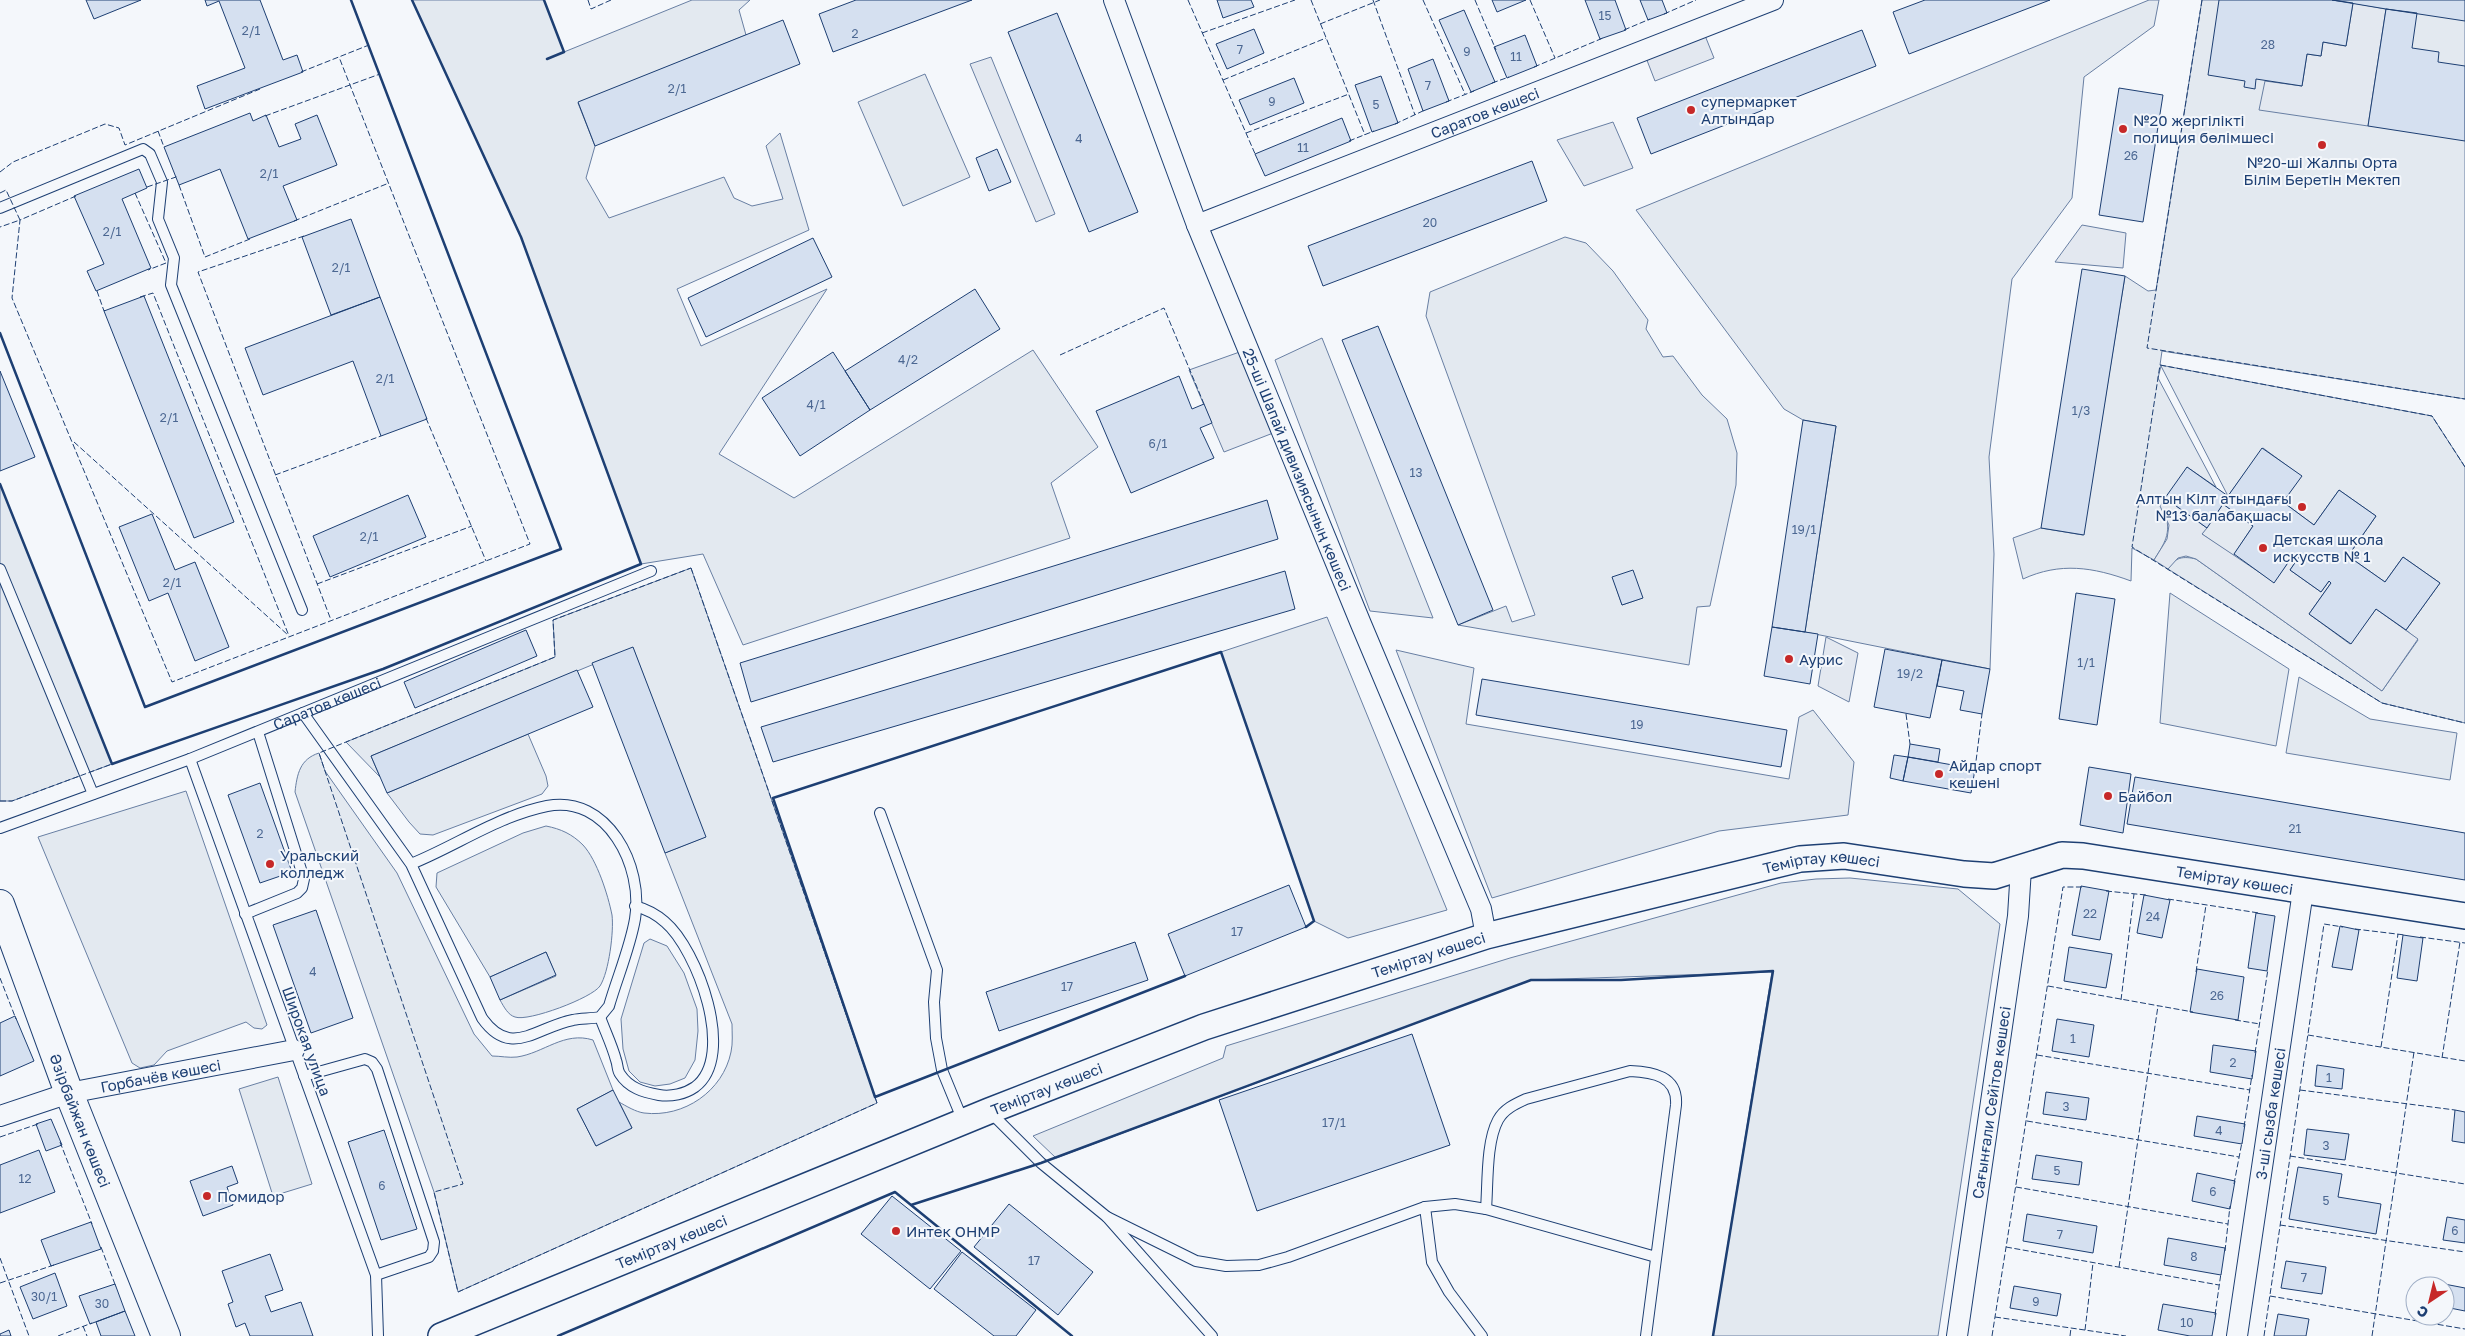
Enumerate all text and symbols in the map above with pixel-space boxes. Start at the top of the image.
house number: 15 [1599,8,1611,23]
house number: 2/1 [242,23,260,38]
house number: 2 [852,26,859,41]
house number: 28 [2261,37,2275,52]
house number: 7 [1237,42,1243,57]
house number: 9 [1463,44,1471,59]
house number: 11 [1510,49,1522,64]
house number: 7 [1425,78,1431,93]
house number: 2/1 [668,81,686,96]
street label: Саратов көшесі [1428,83,1542,142]
place label: супермаркет Алтындар [1701,92,1798,127]
house number: 9 [1268,94,1276,109]
house number: 5 [1373,97,1380,112]
marker: супермаркет Алтындар [1685,104,1697,116]
place label: №20 жергілікті полиция бөлімшесі [2133,111,2274,146]
marker: №20 жергілікті полиция бөлімшесі [2117,123,2129,135]
house number: 4 [1075,131,1083,146]
marker: №20-ші Жалпы Орта Білім Беретін Мектеп [2316,139,2328,151]
house number: 11 [1297,140,1309,155]
house number: 26 [2124,148,2138,163]
place label: №20-ші Жалпы Орта Білім Беретін Мектеп [2243,153,2401,188]
house number: 2/1 [260,166,278,181]
house number: 20 [1423,215,1437,230]
house number: 2/1 [103,224,121,239]
house number: 2/1 [332,260,350,275]
street label: 25-ші Шапай дивизиясының көшесі [1240,345,1355,593]
house number: 4/2 [898,352,918,367]
house number: 2/1 [376,371,394,386]
house number: 4/1 [807,397,826,412]
house number: 1/3 [2072,403,2090,418]
house number: 2/1 [160,410,178,425]
house number: 6/1 [1149,436,1168,451]
house number: 13 [1410,465,1422,480]
place label: Алтын Кілт атындағы №13 балабақшасы [2135,489,2292,524]
marker: Алтын Кілт атындағы №13 балабақшасы [2296,501,2308,513]
house number: 19/1 [1792,522,1817,537]
house number: 2/1 [360,529,378,544]
place label: Детская школа искусств № 1 [2273,530,2384,565]
marker: Детская школа искусств № 1 [2257,542,2269,554]
house number: 2/1 [163,575,181,590]
place label: Аурис [1799,650,1843,668]
marker: Аурис [1783,653,1795,665]
house number: 1/1 [2077,655,2095,670]
house number: 19/2 [1897,666,1923,681]
street label: Саратов көшесі [270,673,384,733]
house number: 19 [1630,717,1644,732]
place label: Айдар спорт кешені [1949,756,2042,791]
marker: Айдар спорт кешені [1933,768,1945,780]
place label: Байбол [2118,787,2172,805]
marker: Байбол [2102,790,2114,802]
house number: 21 [2289,821,2302,836]
house number: 2 [257,826,264,841]
place label: Уральский колледж [280,846,359,881]
street label: Теміртау көшесі [1761,847,1881,877]
marker: Уральский колледж [264,858,276,870]
street label: Теміртау көшесі [2175,862,2294,898]
house number: 22 [2083,906,2097,921]
house number: 24 [2146,909,2160,924]
house number: 17 [1231,924,1243,939]
street label: Теміртау көшесі [1369,928,1488,981]
house number: 4 [309,964,317,979]
house number: 17 [1061,979,1073,994]
street label: Широкая улица [279,984,335,1098]
house number: 26 [2210,988,2224,1003]
street label: Сағынғали Сейітов көшесі [1968,1005,2014,1200]
house number: 1 [2070,1031,2076,1046]
street label: 3-ші сызба көшесі [2251,1046,2289,1181]
street label: Әзірбайжан көшесі [46,1051,115,1190]
street label: Горбачёв көшесі [99,1055,222,1096]
house number: 2 [2230,1055,2237,1070]
street label: Теміртау көшесі [988,1059,1105,1119]
house number: 1 [2326,1070,2332,1085]
house number: 3 [2062,1099,2070,1114]
house number: 17/1 [1322,1115,1346,1130]
house number: 4 [2215,1123,2223,1138]
house number: 3 [2322,1138,2330,1153]
house number: 5 [2054,1163,2061,1178]
house number: 12 [19,1171,31,1186]
house number: 6 [378,1178,386,1193]
house number: 6 [2209,1184,2217,1199]
place label: Помидор [217,1187,285,1205]
marker: Помидор [201,1190,213,1202]
house number: 5 [2323,1193,2330,1208]
street label: Теміртау көшесі [613,1211,730,1272]
place label: Интек ОНМР [906,1222,1000,1240]
house number: 6 [2451,1223,2459,1238]
marker: Интек ОНМР [890,1225,902,1237]
house number: 7 [2057,1227,2063,1242]
house number: 8 [2190,1249,2198,1264]
house number: 17 [1028,1253,1040,1268]
house number: 7 [2301,1270,2307,1285]
north arrow [2405,1276,2455,1326]
house number: 30/1 [31,1289,57,1304]
house number: 9 [2032,1294,2040,1309]
house number: 30 [95,1296,109,1311]
text: С [2413,1302,2431,1322]
house number: 10 [2180,1315,2194,1330]

